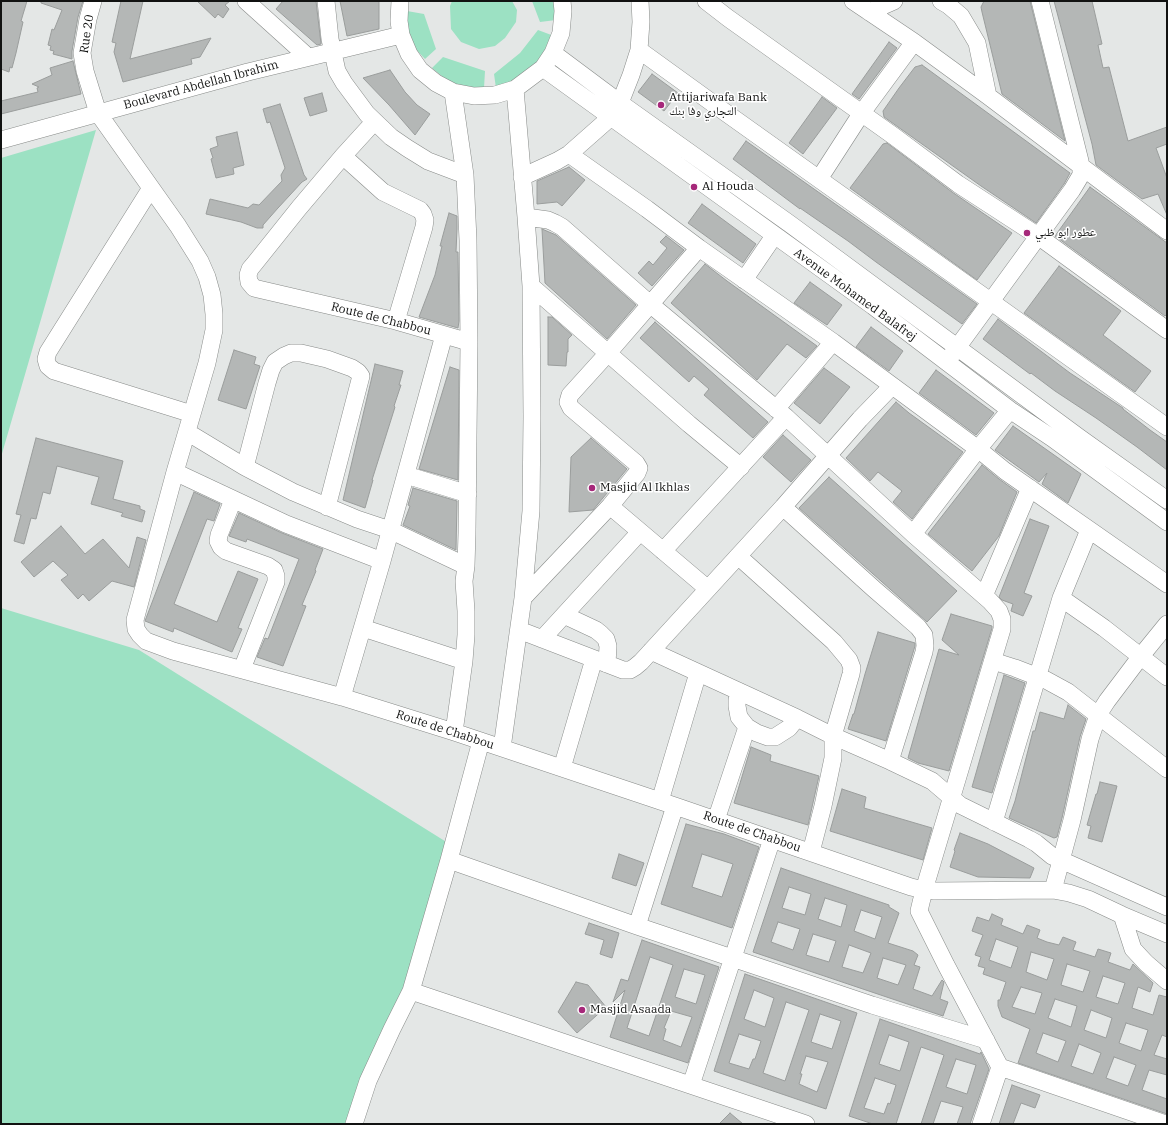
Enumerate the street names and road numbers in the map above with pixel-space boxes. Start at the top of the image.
street label: Rue 20 [77,14,97,54]
street label: Boulevard Abdellah Ibrahim [122,57,280,113]
street label: Avenue Mohamed Balafrej [791,246,919,344]
street label: Route de Chabbou [330,300,432,338]
street label: Route de Chabbou [394,707,496,753]
street label: Route de Chabbou [701,809,803,855]

